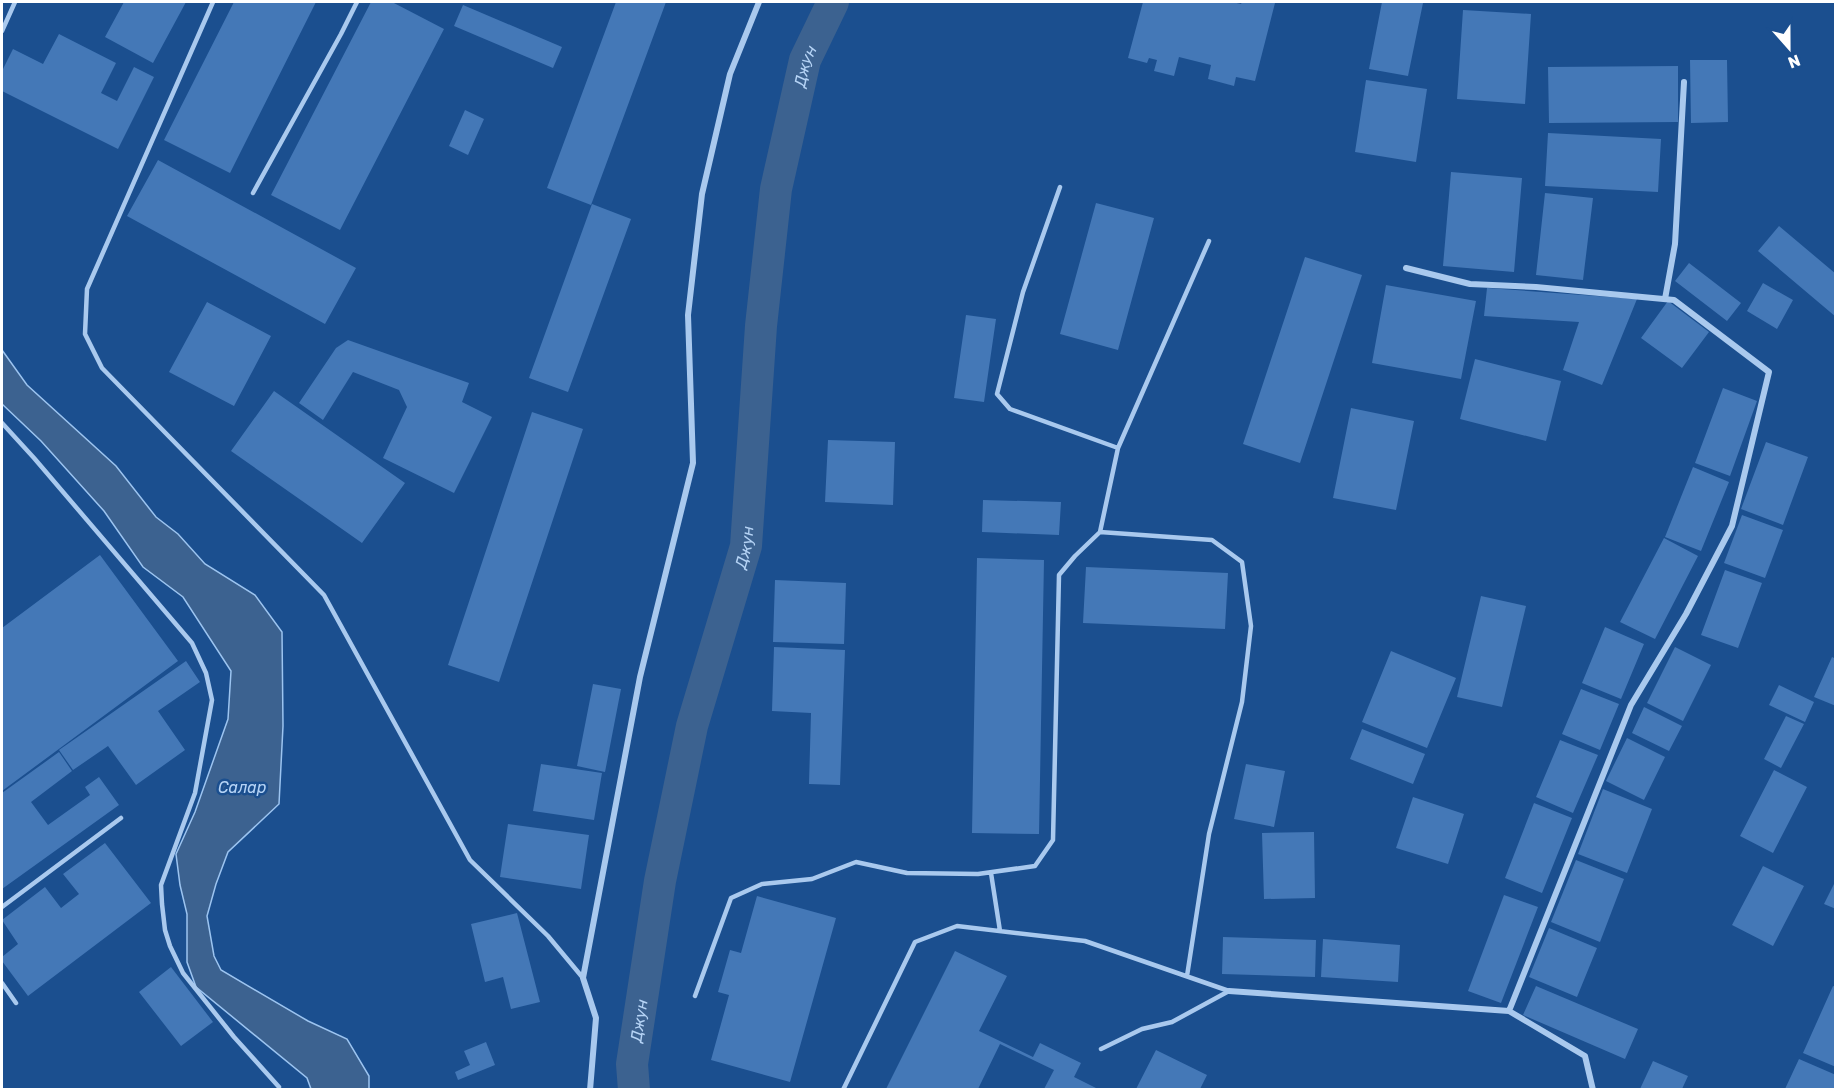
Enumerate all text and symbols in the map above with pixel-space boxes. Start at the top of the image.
north arrow [1759,18,1819,78]
water label: Джун [789,42,820,91]
text: N [1785,51,1803,72]
water label: Джун [730,525,757,573]
water label: Салар [218,778,267,797]
water label: Джун [626,998,651,1045]

